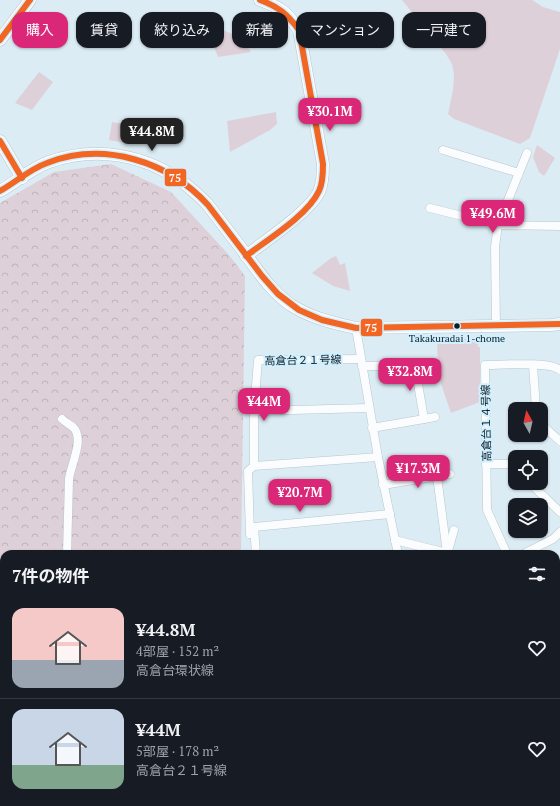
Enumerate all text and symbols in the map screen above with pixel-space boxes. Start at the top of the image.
chip: 購入 [12,12,68,48]
chip: 賃貸 [76,12,132,48]
chip: 絞り込み [140,12,224,48]
chip: 新着 [232,12,288,48]
chip: マンション [296,12,394,48]
chip: 一戸建て [402,12,486,48]
pin: ¥30.1M [297,98,363,132]
text: ¥30.1M [307,102,353,120]
pin: ¥44.8M [119,118,185,152]
text: ¥44.8M [129,122,175,140]
line badge: 75 [164,168,187,187]
text: 75 [169,171,181,185]
pin: ¥49.6M [460,200,526,234]
text: ¥49.6M [470,204,516,222]
line badge: 75 [360,318,383,337]
text: 75 [365,321,377,335]
marker: Takakuradai 1-chome [452,321,462,331]
place label: Takakuradai 1-chome [409,332,505,345]
street label: 高倉台２１号線 [264,352,342,368]
pin: ¥32.8M [377,358,443,392]
text: ¥32.8M [387,362,433,380]
street label: 高倉台１４号線 [478,384,494,462]
pin: ¥44M [240,388,288,422]
text: ¥44M [247,392,281,410]
north arrow [508,402,548,442]
map controls [508,402,548,538]
button: locate [508,450,548,490]
pin: ¥17.3M [385,455,451,489]
text: ¥17.3M [396,459,440,477]
pin: ¥20.7M [267,479,333,513]
text: ¥20.7M [277,483,323,501]
button: layers [508,498,548,538]
icon: filters [526,563,548,585]
text: 7件の物件 [12,564,90,587]
text: ¥44.8M [136,618,195,641]
icon: home [44,624,92,672]
icon: heart [526,637,548,659]
text: 4部屋 · 152 m² [136,642,219,660]
text: 高倉台環状線 [136,661,214,679]
text: ¥44M [136,718,181,741]
icon: home [44,725,92,773]
icon: heart [526,738,548,760]
text: 5部屋 · 178 m² [136,742,219,760]
text: 高倉台２１号線 [136,761,227,779]

